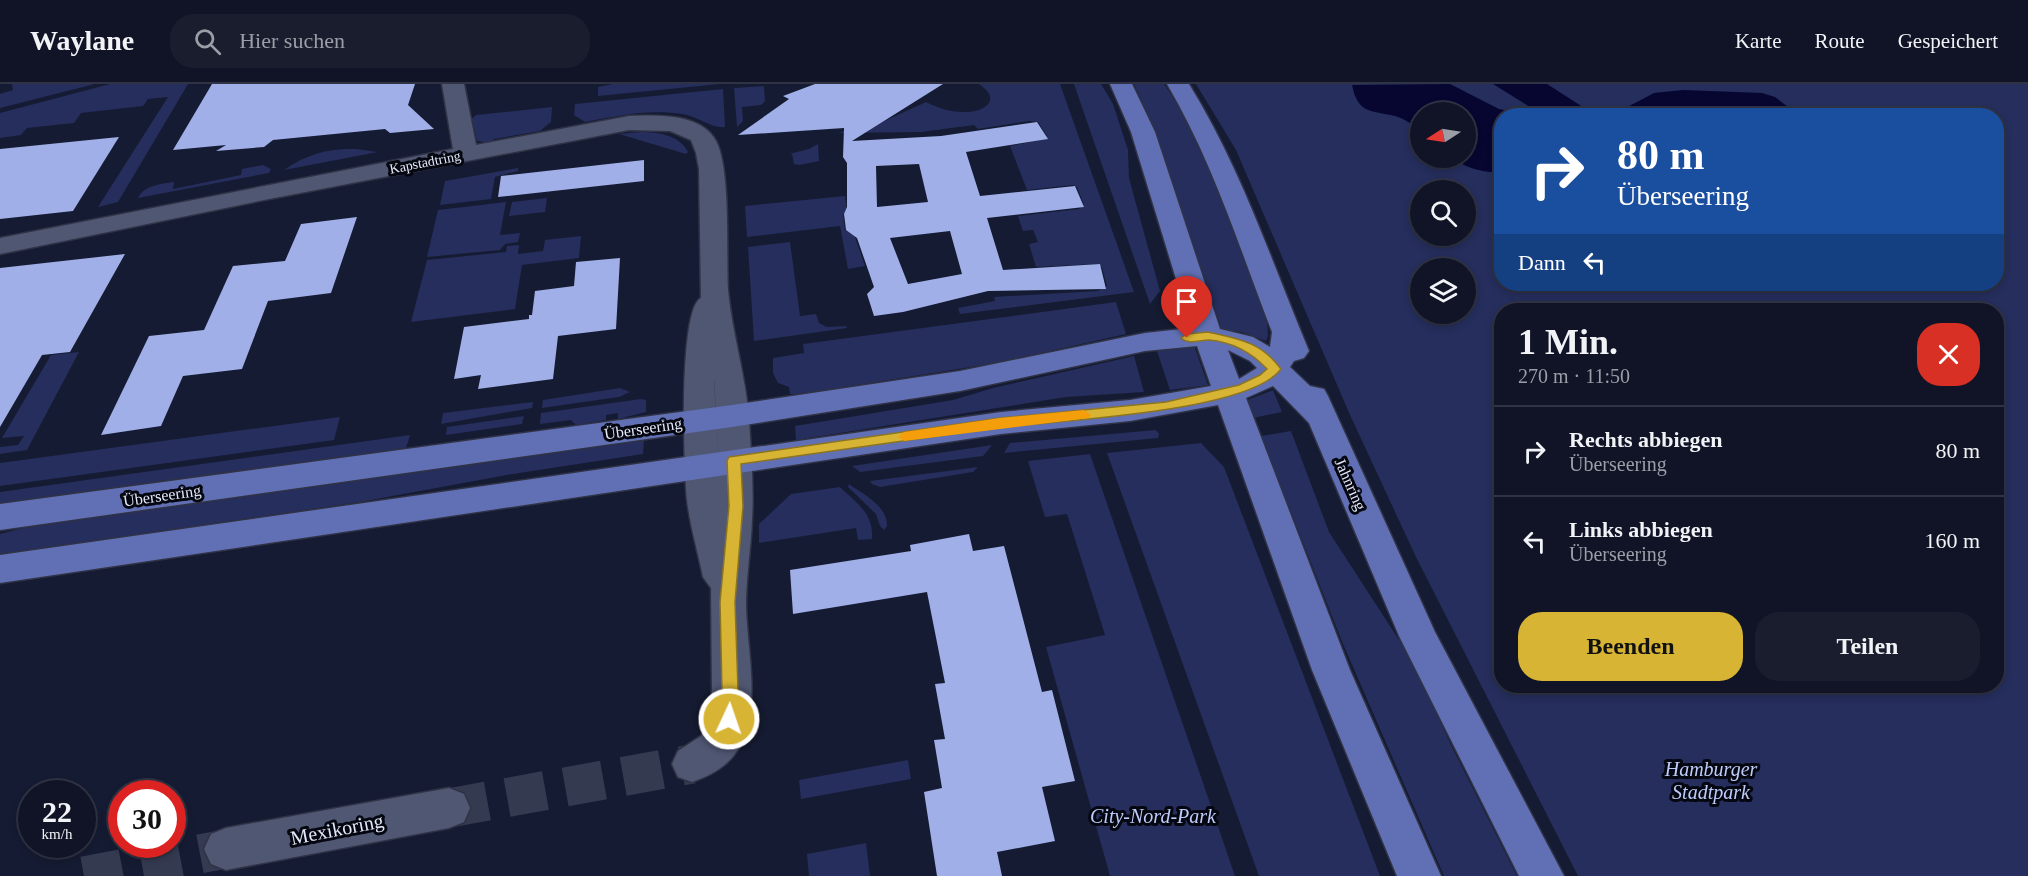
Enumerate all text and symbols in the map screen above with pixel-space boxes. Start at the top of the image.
search box [170,14,590,68]
text: Waylane [30,25,134,56]
icon: search [191,25,224,58]
text: Hier suchen [239,28,345,53]
text: Karte [1735,29,1782,53]
text: Route [1815,29,1865,53]
text: Gespeichert [1898,29,1998,53]
north arrow [1410,102,1476,168]
map controls [1410,102,1476,324]
icon: right [1518,132,1596,210]
text: 80 m [1617,132,1705,178]
street label: Kapstadtring [388,148,462,177]
button: search [1410,180,1476,246]
text: Überseering [1617,181,1749,211]
icon: left [1578,246,1611,279]
text: Dann [1518,250,1566,275]
button: layers [1410,258,1476,324]
pin [1161,276,1212,338]
icon: arrive [1170,285,1203,318]
text: 1 Min. [1518,322,1618,362]
button: close [1917,323,1980,386]
text: 270 m · 11:50 [1518,365,1630,387]
street label: Überseering [603,415,683,443]
text: Rechts abbiegen [1569,427,1722,452]
icon: right [1518,435,1551,468]
text: 80 m [1935,438,1980,463]
text: Überseering [1569,453,1667,475]
street label: Jahnring [1331,456,1370,513]
street label: Überseering [122,482,202,510]
text: Links abbiegen [1569,517,1713,542]
icon: left [1518,525,1551,558]
text: 160 m [1924,528,1980,553]
text: Überseering [1569,543,1667,565]
button: Beenden [1518,612,1743,681]
button: Teilen [1755,612,1980,681]
position arrow [697,687,761,751]
park label: Hamburger Stadtpark [1664,758,1758,804]
speed limit sign: 30 [108,780,186,858]
text: 22 [42,795,72,828]
park label: City-Nord-Park [1090,805,1217,828]
street label: Mexikoring [289,809,386,850]
text: km/h [42,826,72,842]

